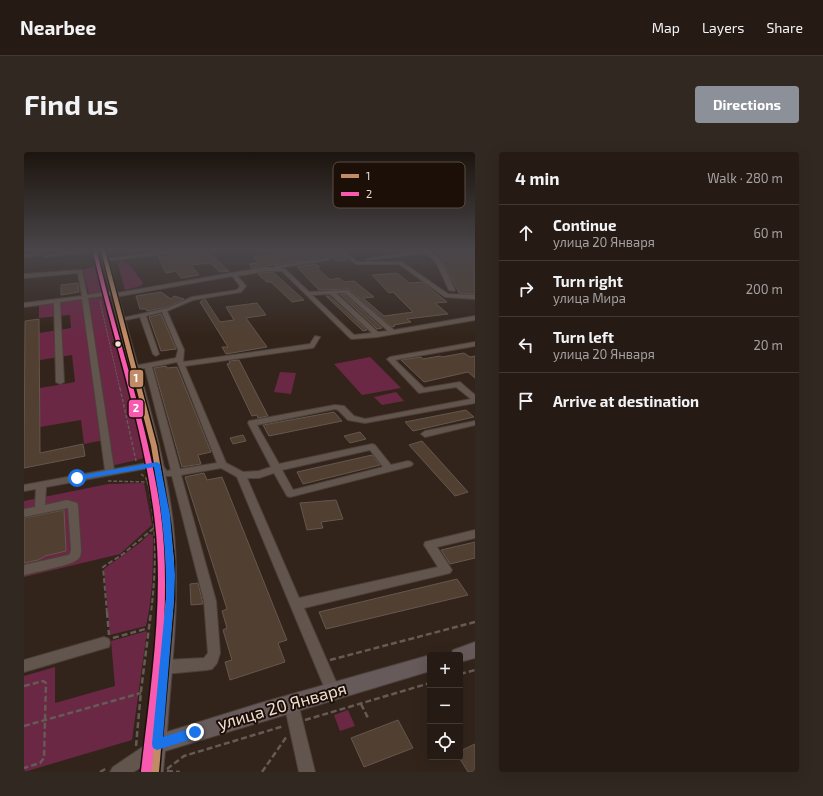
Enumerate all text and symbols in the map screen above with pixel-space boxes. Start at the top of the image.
text: Nearbee [20,16,96,39]
text: Map [652,19,680,36]
text: Layers [702,19,744,36]
text: Share [766,19,803,36]
button: Directions [695,86,799,123]
text: Find us [24,87,118,121]
legend [333,162,465,208]
text: 4 min [515,168,559,188]
text: 1 [366,169,370,182]
text: Walk · 280 m [707,170,783,186]
text: 2 [366,187,372,200]
text: Continue [553,216,616,234]
icon: ahead [515,222,537,244]
text: 60 m [753,225,783,241]
text: улица 20 Января [553,234,655,250]
text: Turn right [553,272,623,290]
icon: right [515,278,537,300]
text: 200 m [746,281,783,297]
text: улица Мира [553,290,626,306]
text: Turn left [553,328,614,346]
icon: left [515,334,537,356]
text: 20 m [754,337,783,353]
unlabelled marker [113,339,123,349]
text: улица 20 Января [553,346,655,362]
line badge: 1 [129,369,144,388]
text: 1 [134,371,138,384]
icon: arrive [515,390,537,412]
text: Arrive at destination [553,392,699,410]
line badge: 2 [128,399,144,418]
text: 2 [133,401,139,414]
route start [68,469,86,487]
map controls [427,652,463,760]
button: + [427,652,463,688]
street label: улица 20 Января [215,677,349,734]
button: − [427,688,463,724]
route end [186,723,204,741]
button: locate [427,724,463,760]

